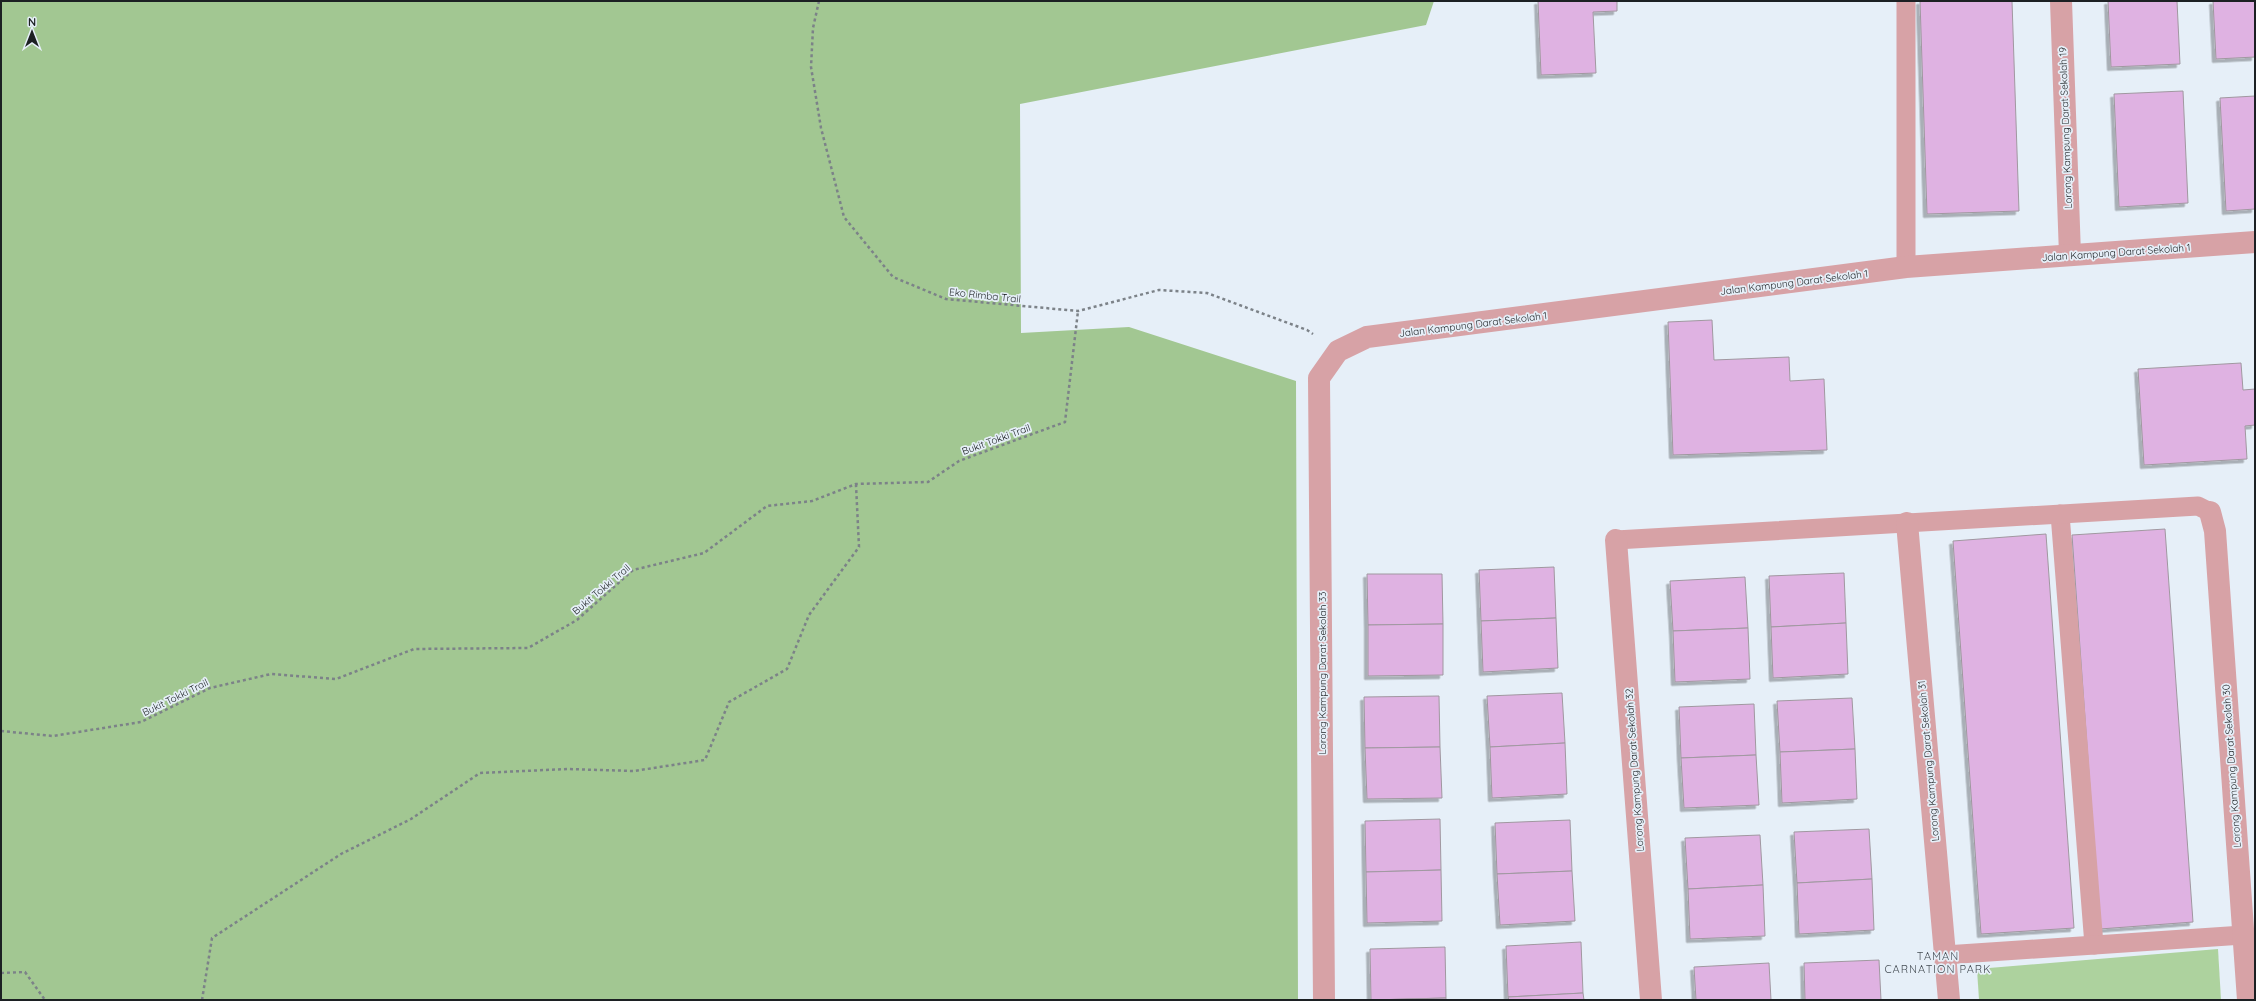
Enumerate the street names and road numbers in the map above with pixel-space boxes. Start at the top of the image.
street label: Lorong Kampung Darat Sekolah 19 [2056,46,2075,209]
street label: Jalan Kampung Darat Sekolah 1 [2041,241,2191,264]
street label: Jalan Kampung Darat Sekolah 1 [1719,267,1869,298]
street label: Eko Rimba Trail [948,285,1021,306]
street label: Jalan Kampung Darat Sekolah 1 [1398,309,1548,340]
street label: Bukit Tokki Trail [960,421,1032,458]
street label: Bukit Tokki Trail [570,561,633,617]
street label: Lorong Kampung Darat Sekolah 33 [1316,591,1329,755]
street label: Bukit Tokki Trail [140,676,210,719]
street label: Lorong Kampung Darat Sekolah 31 [1915,680,1942,842]
street label: Lorong Kampung Darat Sekolah 30 [2219,684,2244,848]
street label: Lorong Kampung Darat Sekolah 32 [1622,688,1647,852]

